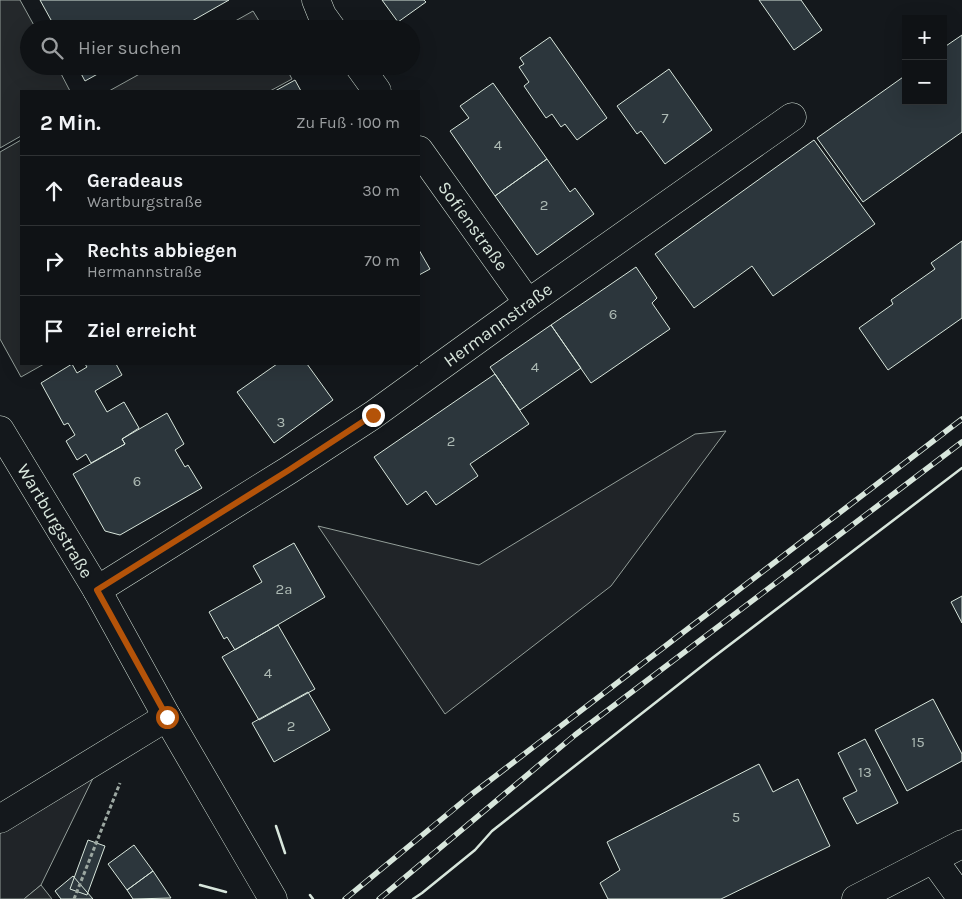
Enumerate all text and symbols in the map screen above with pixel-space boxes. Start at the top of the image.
map controls [902,15,947,105]
button: + [902,15,947,60]
search box [20,20,420,75]
icon: search [38,34,66,62]
text: Hier suchen [78,37,181,59]
button: − [902,60,947,105]
house number: 7 [661,109,669,127]
text: 2 Min. [40,111,101,135]
text: Zu Fuß · 100 m [296,113,400,132]
house number: 4 [494,136,503,154]
text: Geradeaus [87,170,183,192]
icon: ahead [40,177,68,205]
street label: Sofienstraße [433,177,513,275]
text: 30 m [362,181,400,200]
text: Wartburgstraße [87,192,202,211]
house number: 2 [540,196,548,214]
text: Rechts abbiegen [87,240,237,262]
icon: right [40,247,68,275]
text: 70 m [364,251,400,270]
text: Hermannstraße [87,262,202,281]
street label: Hermannstraße [439,278,557,372]
house number: 6 [609,305,617,323]
icon: arrive [40,317,68,345]
text: Ziel erreicht [87,320,197,342]
house number: 4 [531,358,540,376]
route end [362,404,385,427]
house number: 3 [277,413,285,431]
house number: 2 [447,432,455,450]
street label: Wartburgstraße [12,460,98,582]
house number: 6 [133,472,141,490]
house number: 2a [276,580,292,598]
house number: 4 [264,664,273,682]
route start [156,706,179,729]
house number: 2 [287,717,295,735]
house number: 15 [911,733,925,751]
house number: 13 [858,763,872,781]
house number: 5 [732,808,740,826]

